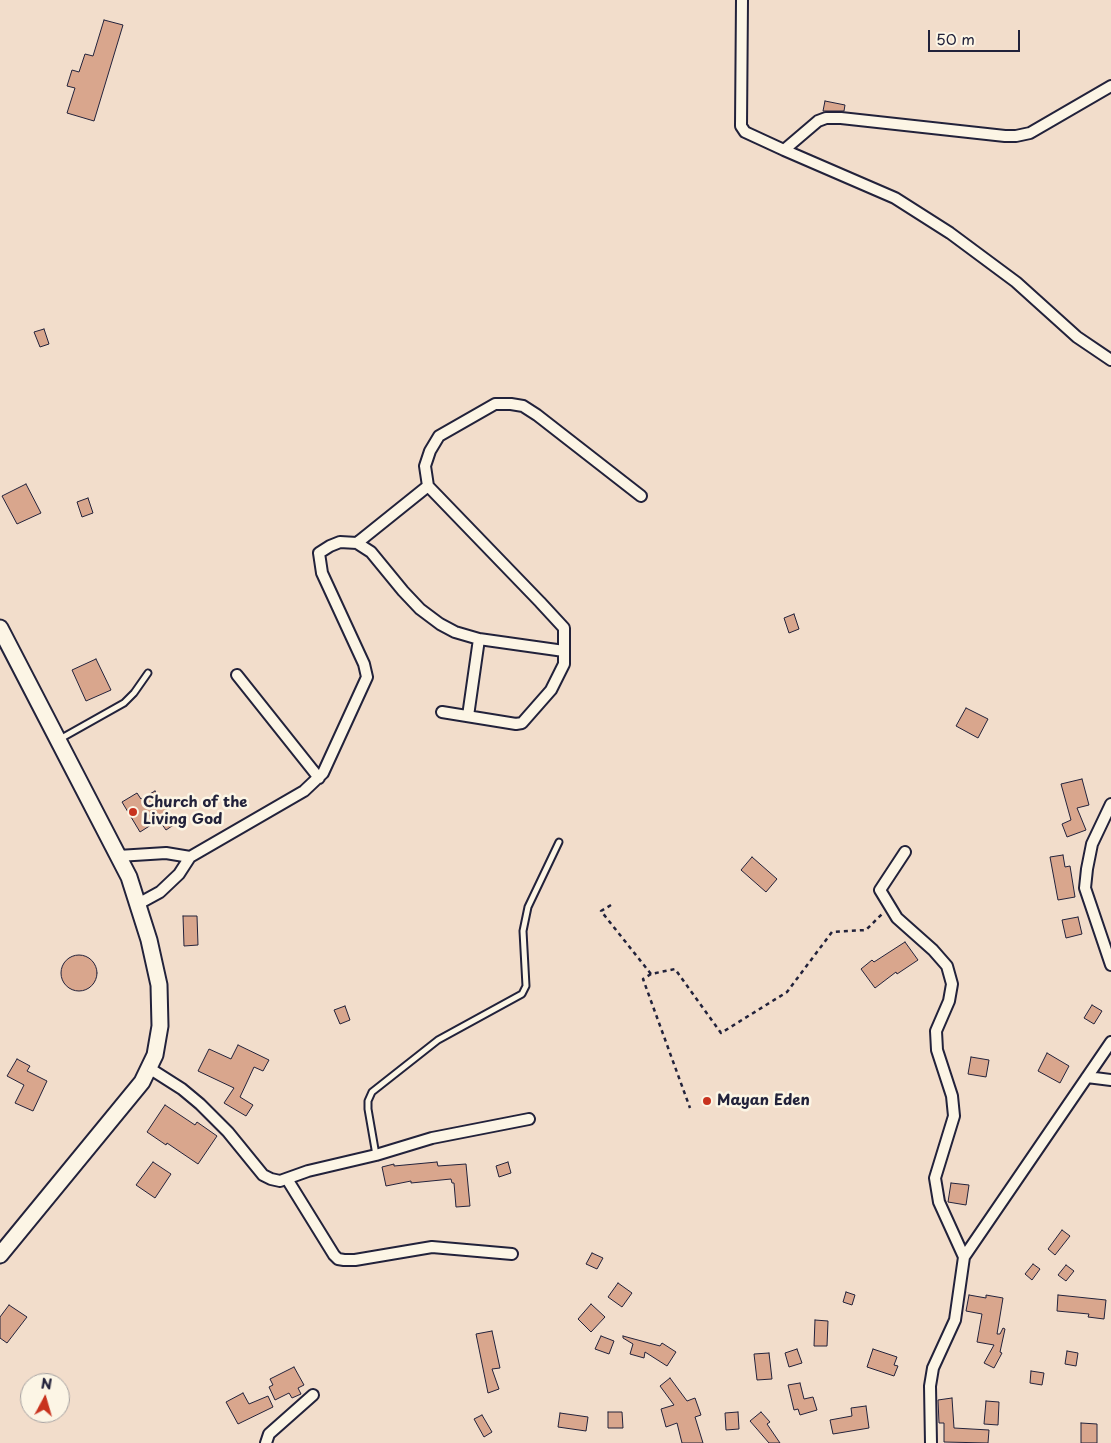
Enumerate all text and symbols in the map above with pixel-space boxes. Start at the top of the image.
scale bar [931,20,1024,52]
text: 50 m [936,27,975,50]
place label: Church of the Living God [143,794,248,829]
marker: Church of the Living God [127,806,139,818]
place label: Mayan Eden [717,1092,810,1110]
marker: Mayan Eden [701,1095,713,1107]
north arrow [20,1373,70,1423]
text: N [40,1373,53,1395]

